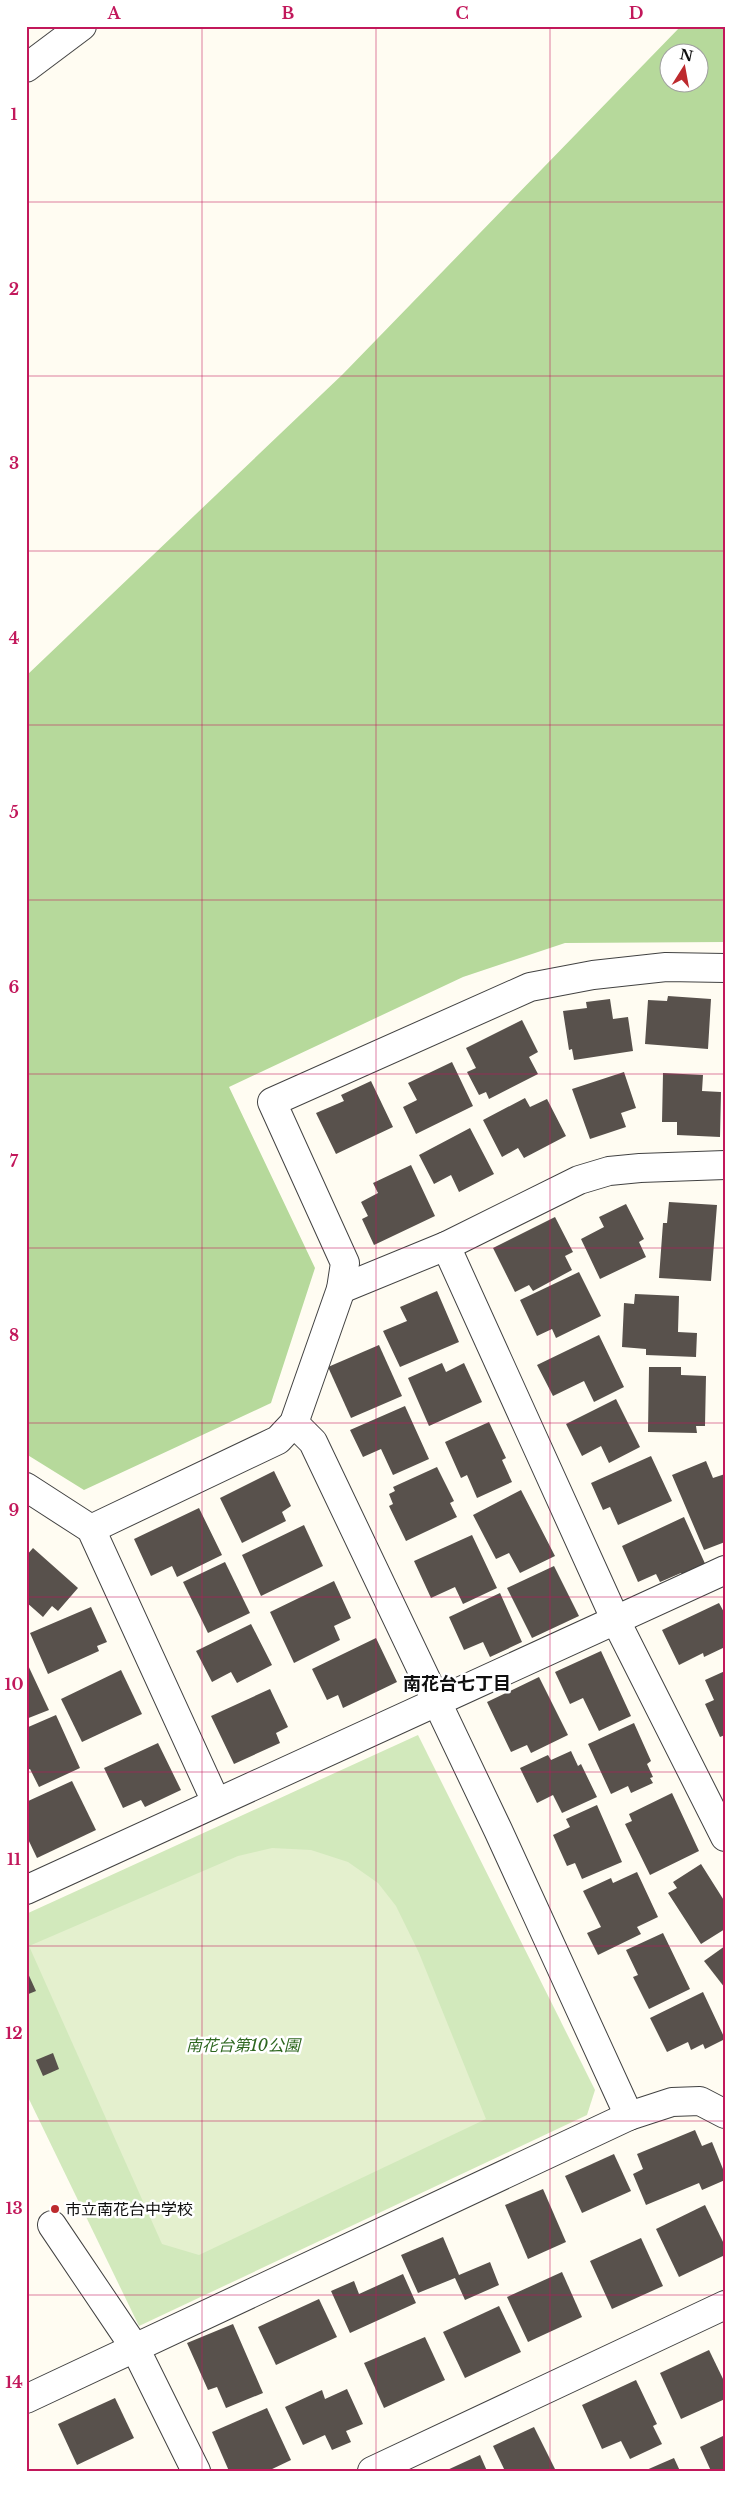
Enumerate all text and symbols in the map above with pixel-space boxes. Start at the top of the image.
text: A [107,3,122,23]
text: B [282,3,295,23]
text: C [455,3,469,23]
text: D [629,3,643,23]
north arrow [658,42,708,92]
text: N [678,45,695,65]
text: 1 [11,104,18,124]
text: 2 [9,279,19,299]
text: 3 [9,453,19,473]
text: 4 [9,628,19,648]
text: 5 [9,802,19,822]
text: 6 [9,977,20,997]
text: 7 [10,1151,19,1171]
text: 8 [9,1325,19,1345]
text: 9 [9,1500,20,1520]
district label: 南花台七丁目 [403,1673,511,1695]
text: 10 [4,1674,24,1694]
text: 11 [7,1849,21,1869]
text: 12 [5,2023,23,2043]
park label: 南花台第10公園 [186,2035,302,2055]
text: 13 [5,2198,23,2218]
place label: 市立南花台中学校 [65,2199,193,2219]
marker: 市立南花台中学校 [49,2203,61,2215]
text: 14 [5,2372,23,2392]

